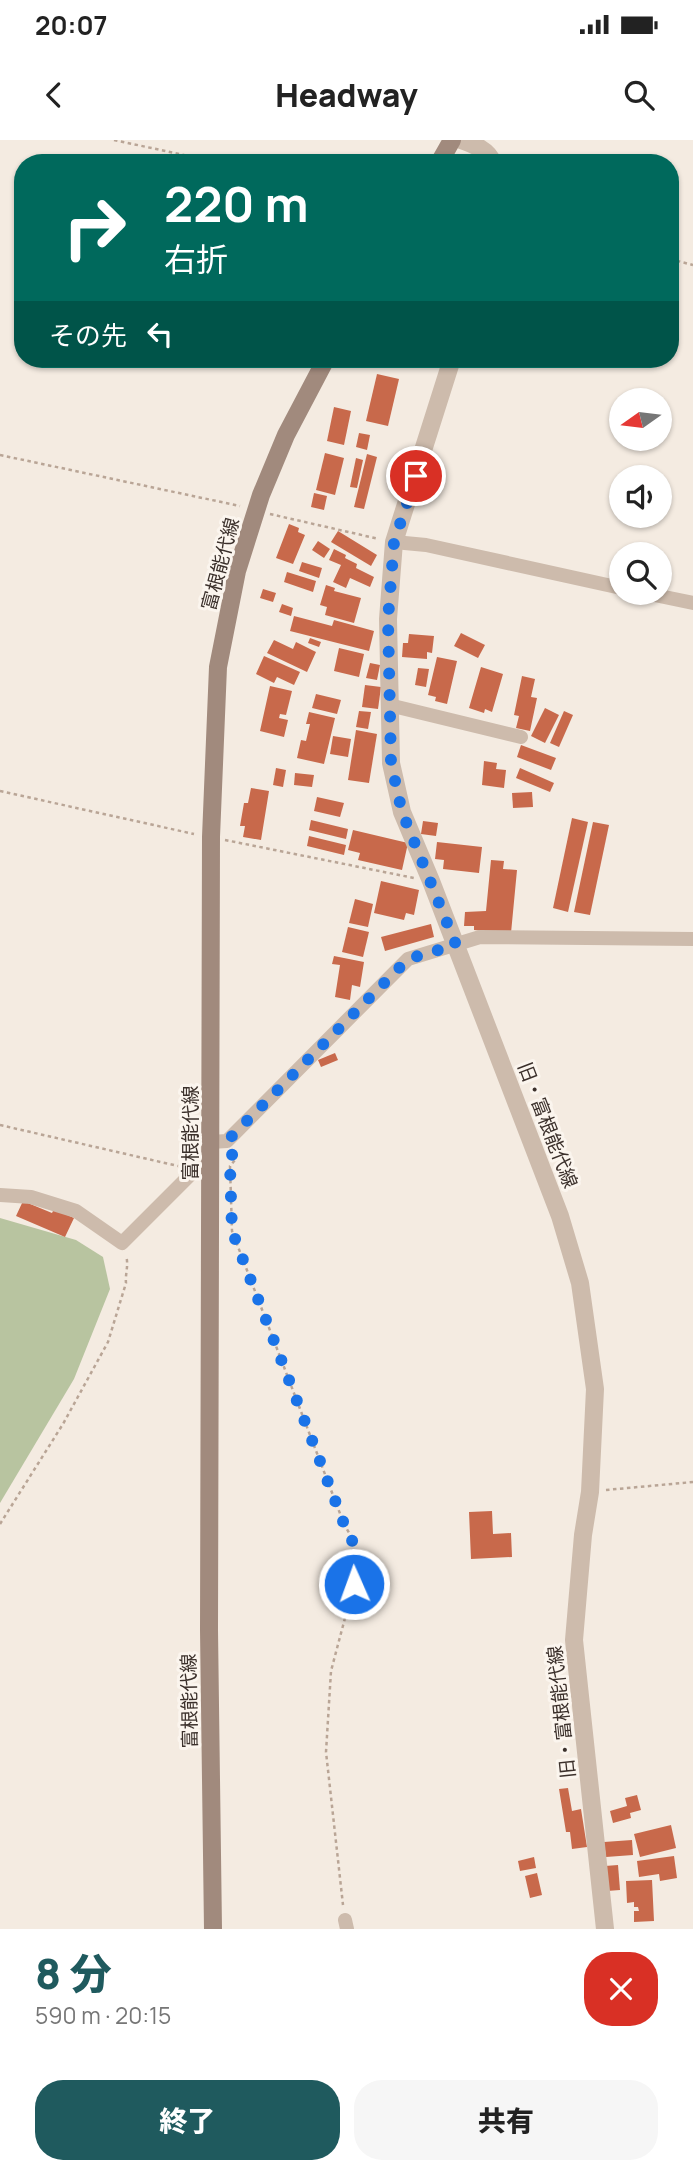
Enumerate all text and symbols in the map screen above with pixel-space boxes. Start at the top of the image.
text: 20:07 [35,7,107,43]
text: Headway [275,73,418,117]
icon: back [35,76,73,114]
icon: search [620,76,658,114]
text: 220 m [164,170,308,237]
icon: right [49,182,140,273]
text: 右折 [164,237,228,281]
icon: left [141,315,179,353]
text: その先 [49,317,127,353]
north arrow [609,388,672,452]
map controls [609,388,672,605]
pin [386,446,446,506]
icon: arrive [397,457,435,495]
button: sound [609,465,672,528]
street label: 富根能代線 [195,515,245,613]
button: search [609,542,672,605]
street label: 旧・富根能代線 [512,1058,584,1192]
street label: 富根能代線 [177,1085,203,1181]
position arrow [317,1547,391,1621]
street label: 旧・富根能代線 [541,1644,581,1780]
street label: 富根能代線 [175,1653,203,1749]
text: 8 分 [35,1944,112,2002]
button: close [584,1952,658,2026]
text: 590 m · 20:15 [35,1999,171,2031]
button: 終了 [35,2080,340,2160]
button: 共有 [354,2080,658,2160]

